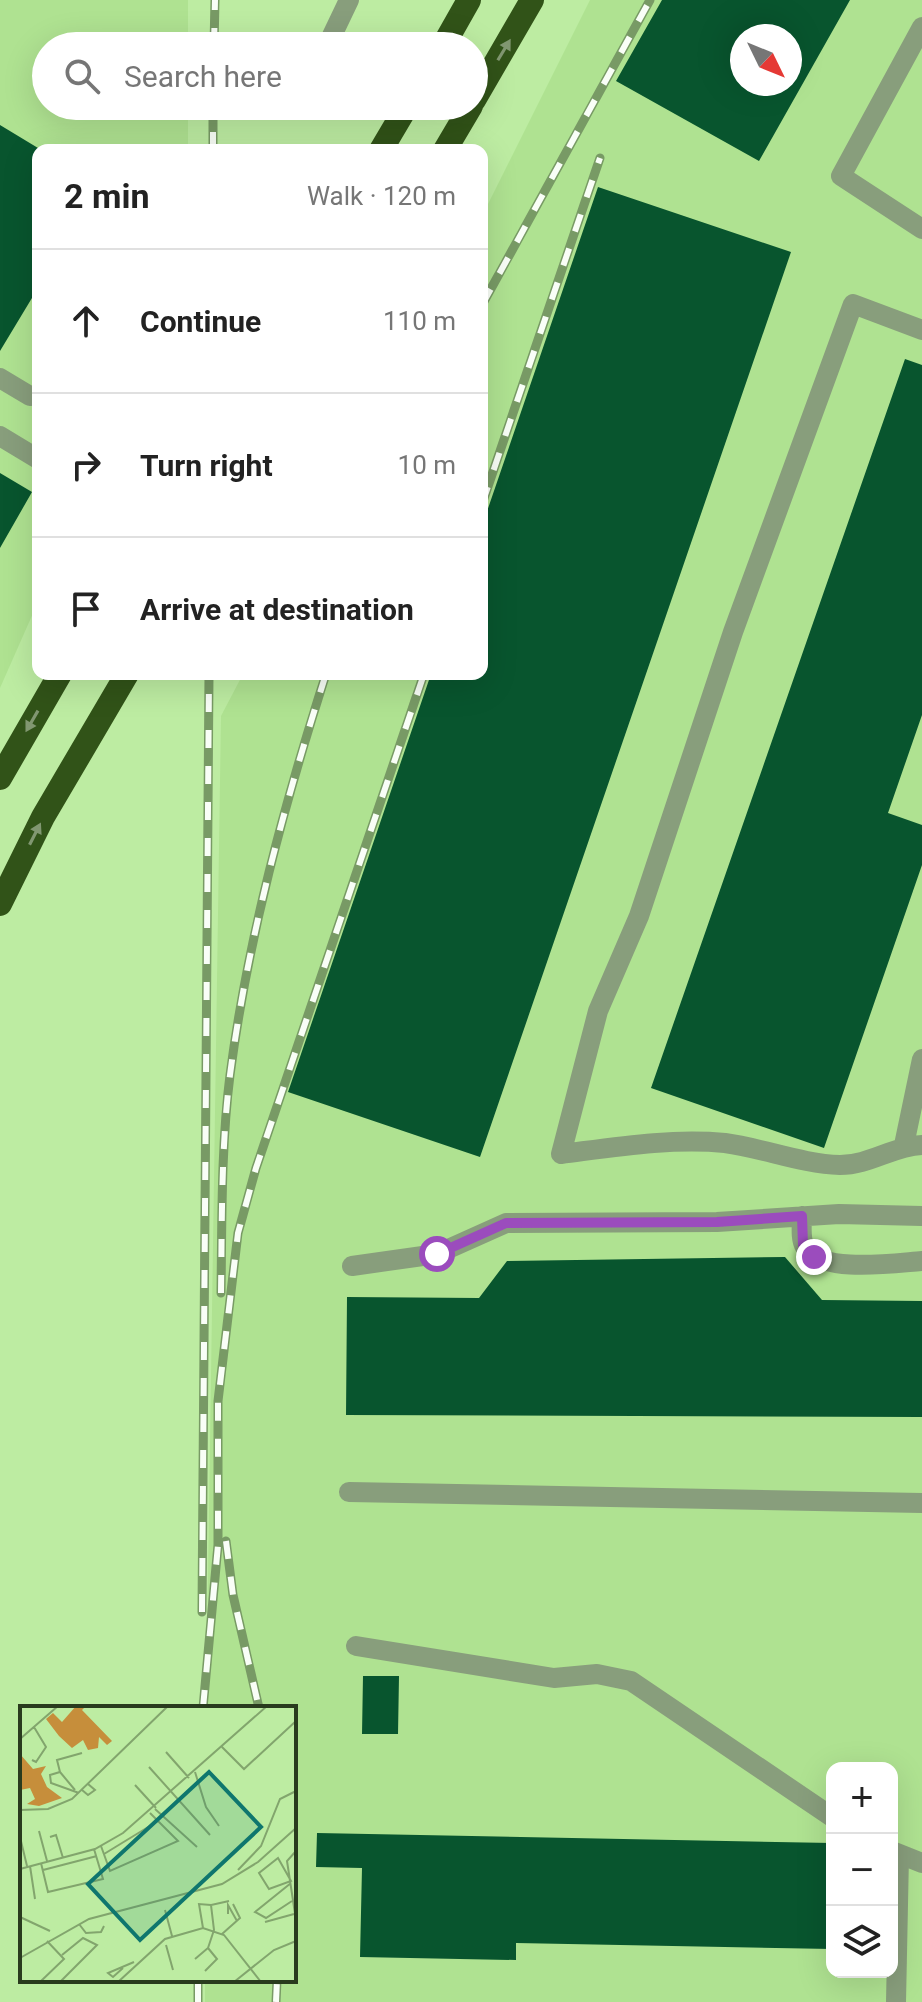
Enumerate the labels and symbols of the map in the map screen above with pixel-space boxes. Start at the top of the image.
north arrow [730,24,802,96]
one-way arrow [496,39,510,61]
one-way arrow [25,710,39,732]
one-way arrow [28,823,42,846]
route start [419,1236,455,1272]
route end [796,1239,832,1275]
inset map [20,1706,296,1982]

